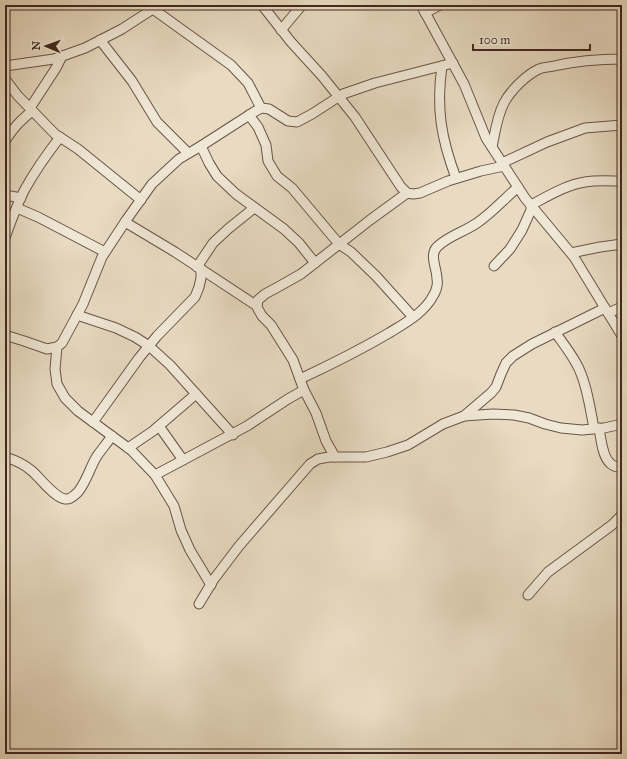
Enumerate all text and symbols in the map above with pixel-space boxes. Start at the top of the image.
north arrow [26,26,66,66]
scale bar [473,26,590,52]
text: 100 m [479,33,510,47]
text: N [30,40,43,51]

